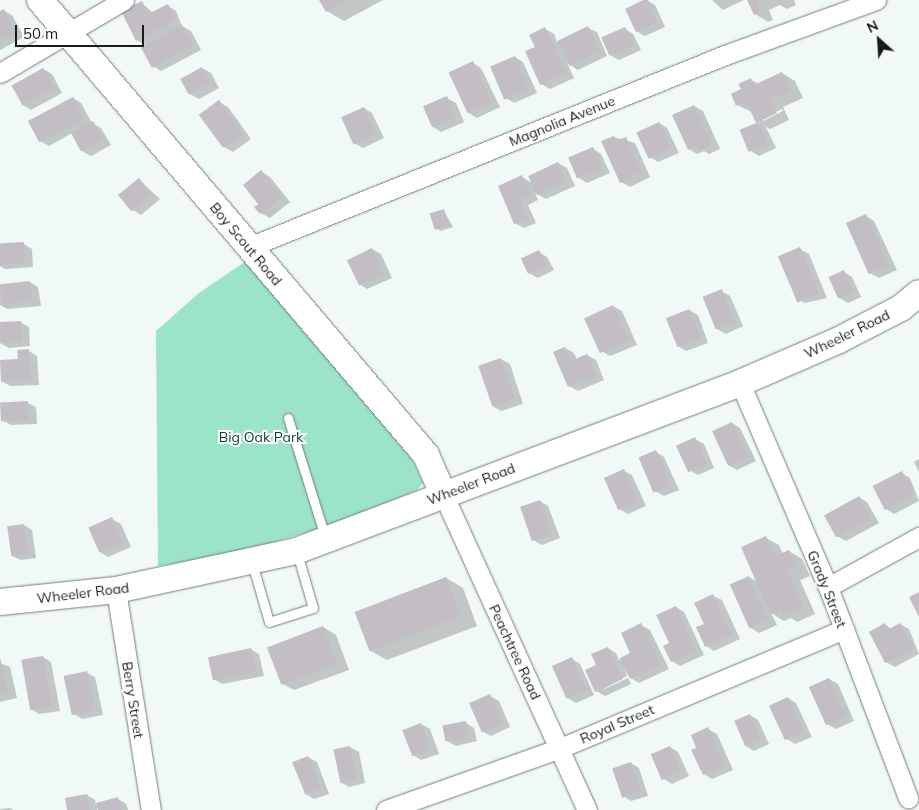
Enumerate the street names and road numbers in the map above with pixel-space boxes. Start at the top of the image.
street label: Magnolia Avenue [507,92,617,150]
street label: Boy Scout Road [206,199,286,289]
street label: Wheeler Road [802,306,892,362]
street label: Wheeler Road [425,459,517,509]
street label: Grady Street [804,548,850,630]
street label: Wheeler Road [36,579,130,607]
street label: Peachtree Road [486,602,544,702]
street label: Berry Street [119,660,147,740]
street label: Royal Street [577,701,657,747]

